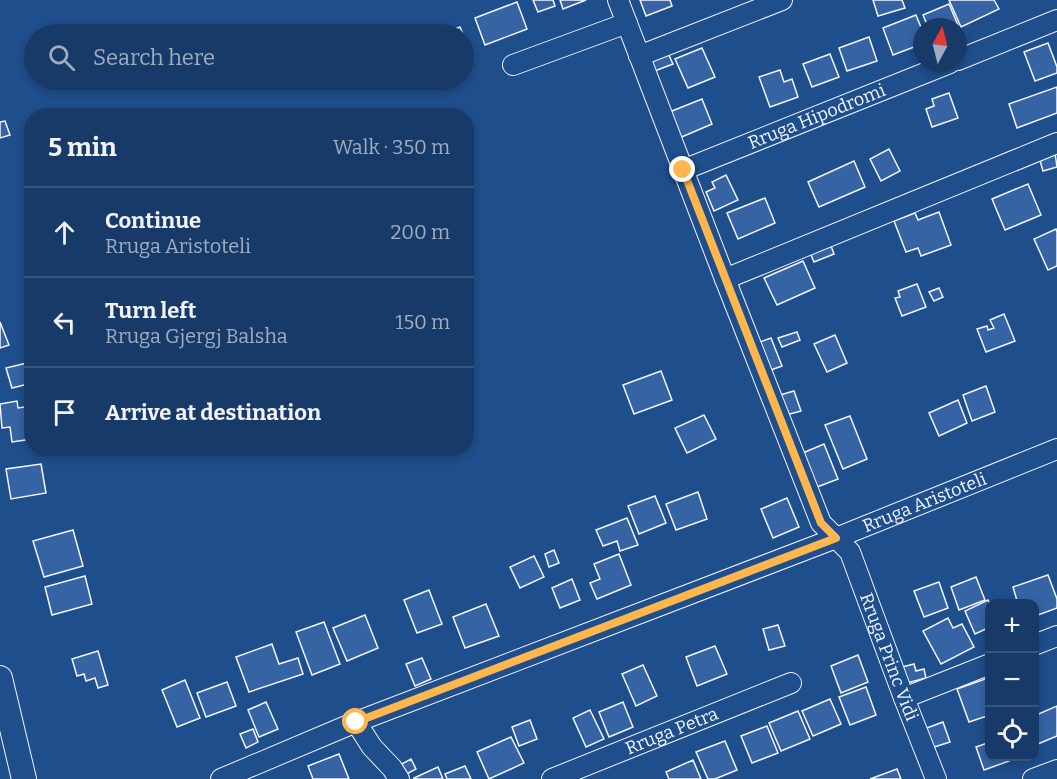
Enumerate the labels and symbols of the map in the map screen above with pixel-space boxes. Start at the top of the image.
north arrow [913,18,967,72]
street label: Rruga Hipodromi [745,79,888,154]
route end [669,156,695,182]
street label: Rruga Aristoteli [859,468,990,537]
street label: Rruga Princ Vidi [855,590,923,724]
street label: Rruga Petra [622,702,721,759]
route start [342,708,368,734]

